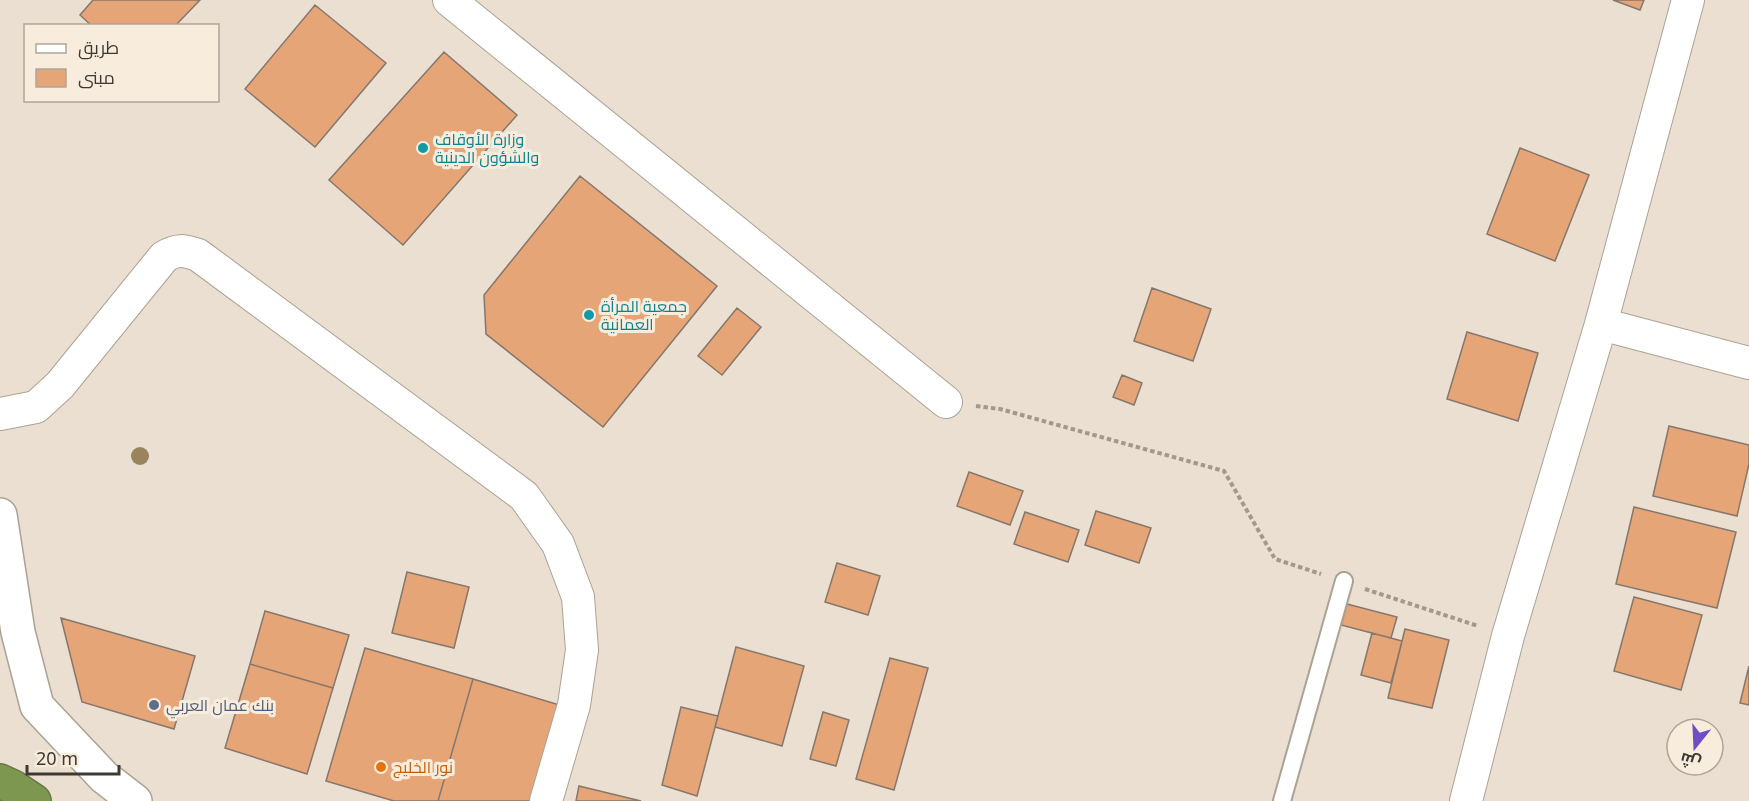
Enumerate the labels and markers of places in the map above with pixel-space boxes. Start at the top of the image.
place label: وزارة الأوقاف والشؤون الدينية [435,128,539,168]
marker: وزارة الأوقاف والشؤون الدينية [416,141,430,155]
place label: جمعية المرأة العمانية [601,295,687,335]
marker: جمعية المرأة العمانية [582,308,596,322]
place label: بنك عمان العربي [166,694,274,719]
marker: بنك عمان العربي [147,698,161,712]
place label: نور الخليج [393,756,453,779]
marker: نور الخليج [374,760,388,774]

